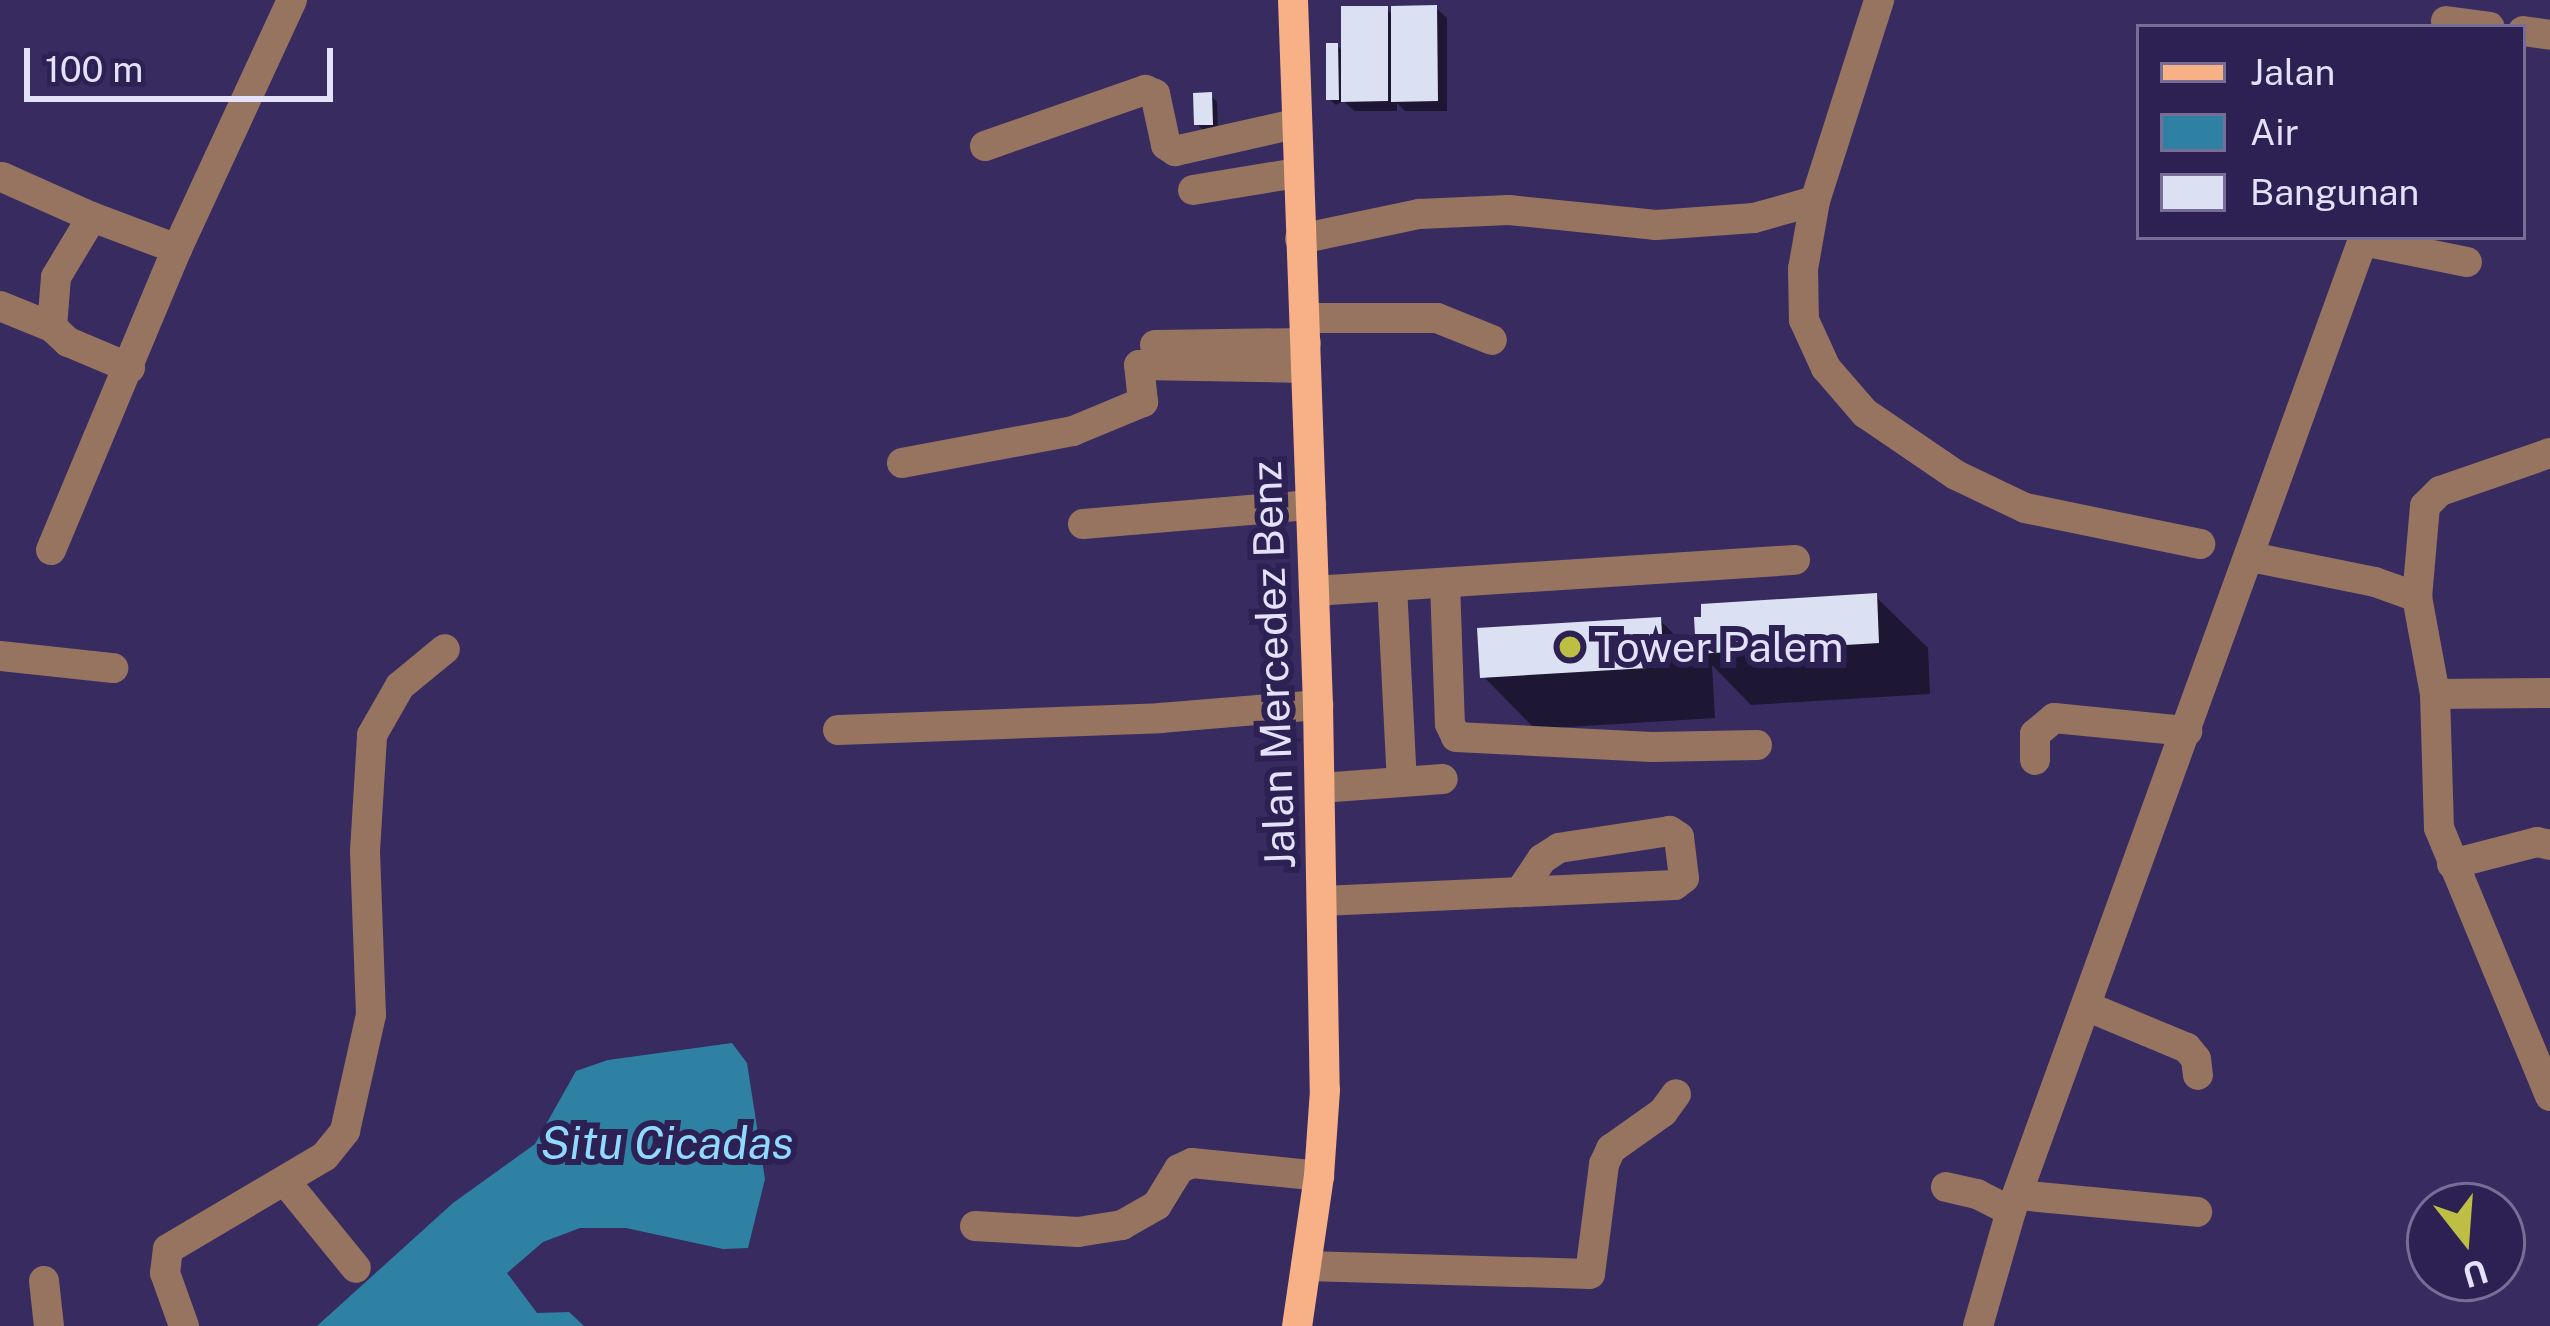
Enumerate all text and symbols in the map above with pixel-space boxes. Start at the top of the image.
scale bar [30,24,339,98]
legend [2136,24,2526,240]
text: 100 m [45,48,143,90]
text: Jalan [2250,51,2335,93]
text: Air [2250,111,2299,153]
text: Bangunan [2250,171,2419,213]
street label: Jalan Mercedez Benz [1241,460,1305,870]
place label: Tower Palem [1594,622,1844,672]
marker: Tower Palem [1557,634,1583,660]
water label: Situ Cicadas [540,1116,794,1170]
north arrow [2406,1182,2526,1302]
text: U [2459,1252,2493,1295]

